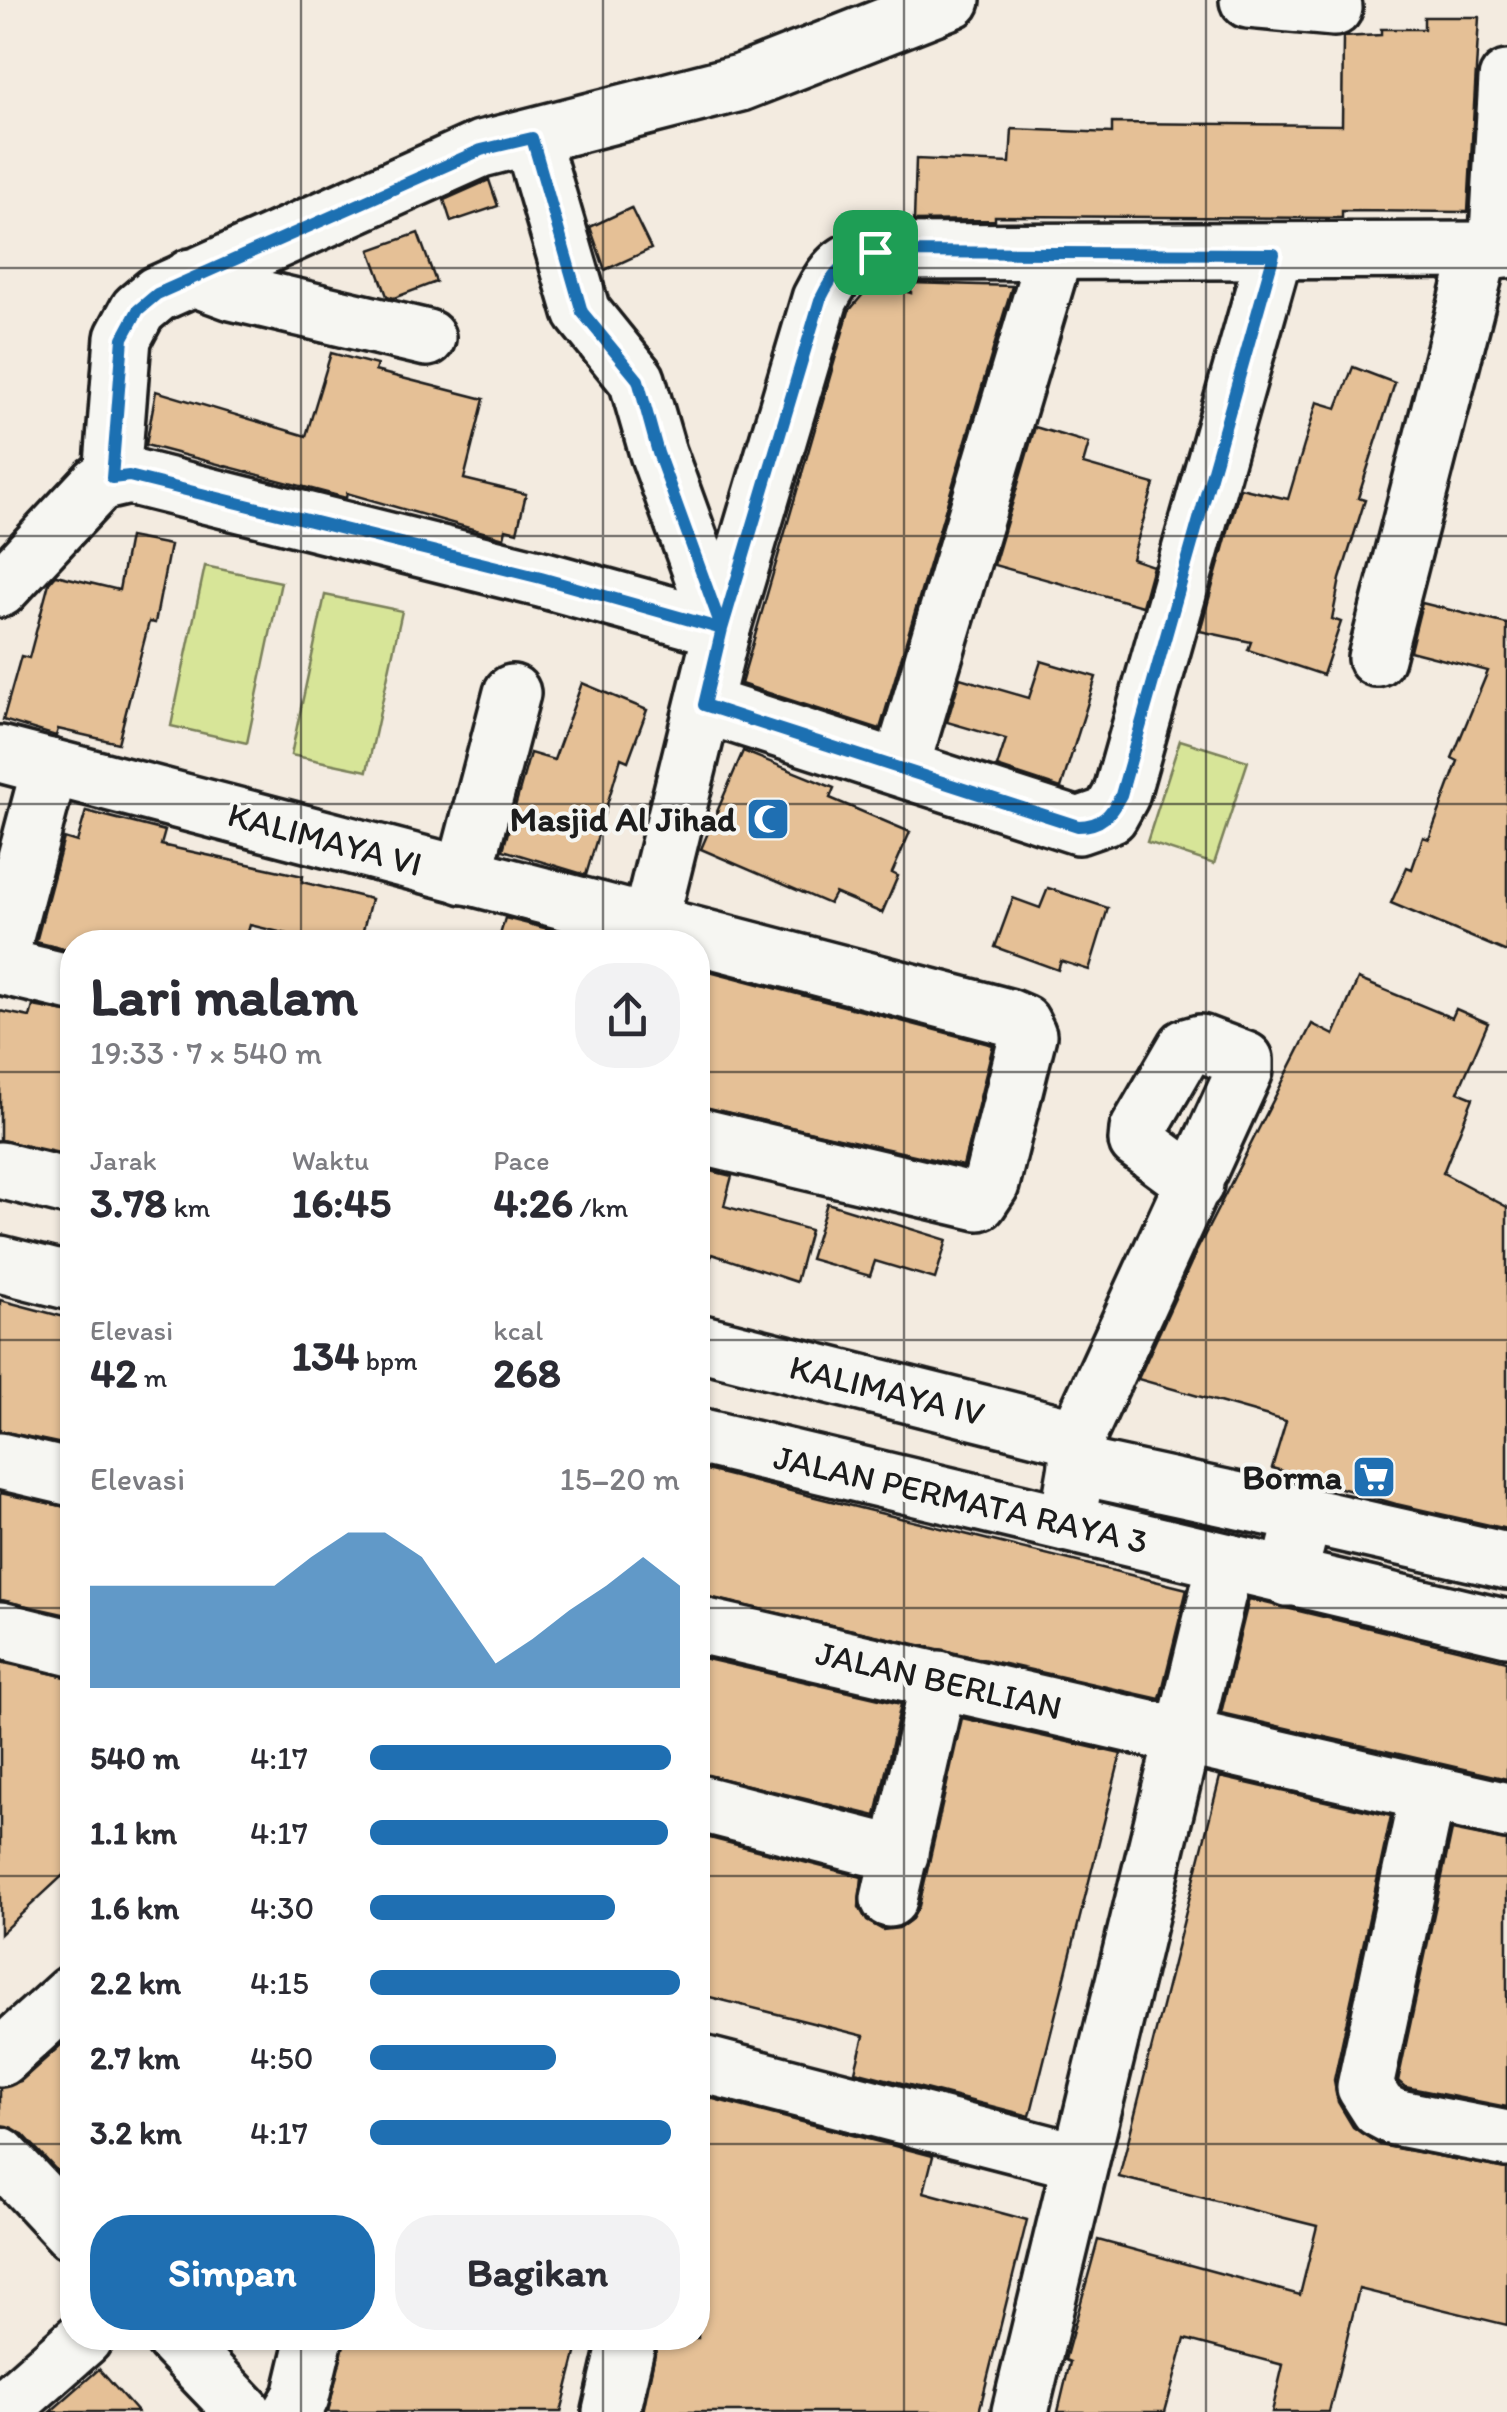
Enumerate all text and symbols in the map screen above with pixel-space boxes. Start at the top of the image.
pin [833,210,918,295]
icon: arrive [848,225,903,280]
street label: KALIMAYA VI [223,793,427,885]
mosque icon: Masjid Al Jihad [745,796,791,842]
place label: Masjid Al Jihad [510,798,737,840]
text: Lari malam [90,963,358,1029]
button: share [575,963,680,1068]
text: 19:33 · 7 × 540 m [90,1034,322,1072]
text: Jarak [90,1143,157,1177]
text: Waktu [292,1143,369,1177]
text: Pace [493,1143,549,1177]
text: 3.78 [90,1177,167,1228]
text: 16:45 [292,1177,391,1228]
text: 4:26 [493,1177,573,1228]
text: km [167,1190,210,1224]
text: /km [573,1190,628,1224]
text: Elevasi [90,1313,173,1347]
text: kcal [493,1313,543,1347]
text: 134 [292,1330,359,1381]
text: bpm [359,1343,418,1377]
street label: KALIMAYA IV [785,1346,989,1435]
text: 42 [90,1347,137,1398]
text: 268 [493,1347,561,1398]
text: m [137,1360,167,1394]
street label: JALAN PERMATA RAYA 3 [770,1436,1152,1562]
supermarket icon: Borma [1351,1454,1397,1500]
place label: Borma [1242,1456,1343,1498]
text: Elevasi [90,1460,185,1498]
text: 15–20 m [560,1460,680,1498]
street label: JALAN BERLIAN [812,1631,1066,1729]
text: 540 m [90,1739,180,1777]
text: 4:17 [250,1739,308,1777]
text: 1.1 km [90,1814,177,1852]
text: 4:17 [250,1814,308,1852]
text: 1.6 km [90,1889,179,1927]
text: 4:30 [250,1889,314,1927]
text: 2.2 km [90,1964,181,2002]
text: 4:15 [250,1964,309,2002]
text: 2.7 km [90,2039,180,2077]
text: 4:50 [250,2039,314,2077]
text: 3.2 km [90,2114,182,2152]
text: 4:17 [250,2114,308,2152]
button: Simpan [90,2215,375,2330]
button: Bagikan [395,2215,680,2330]

